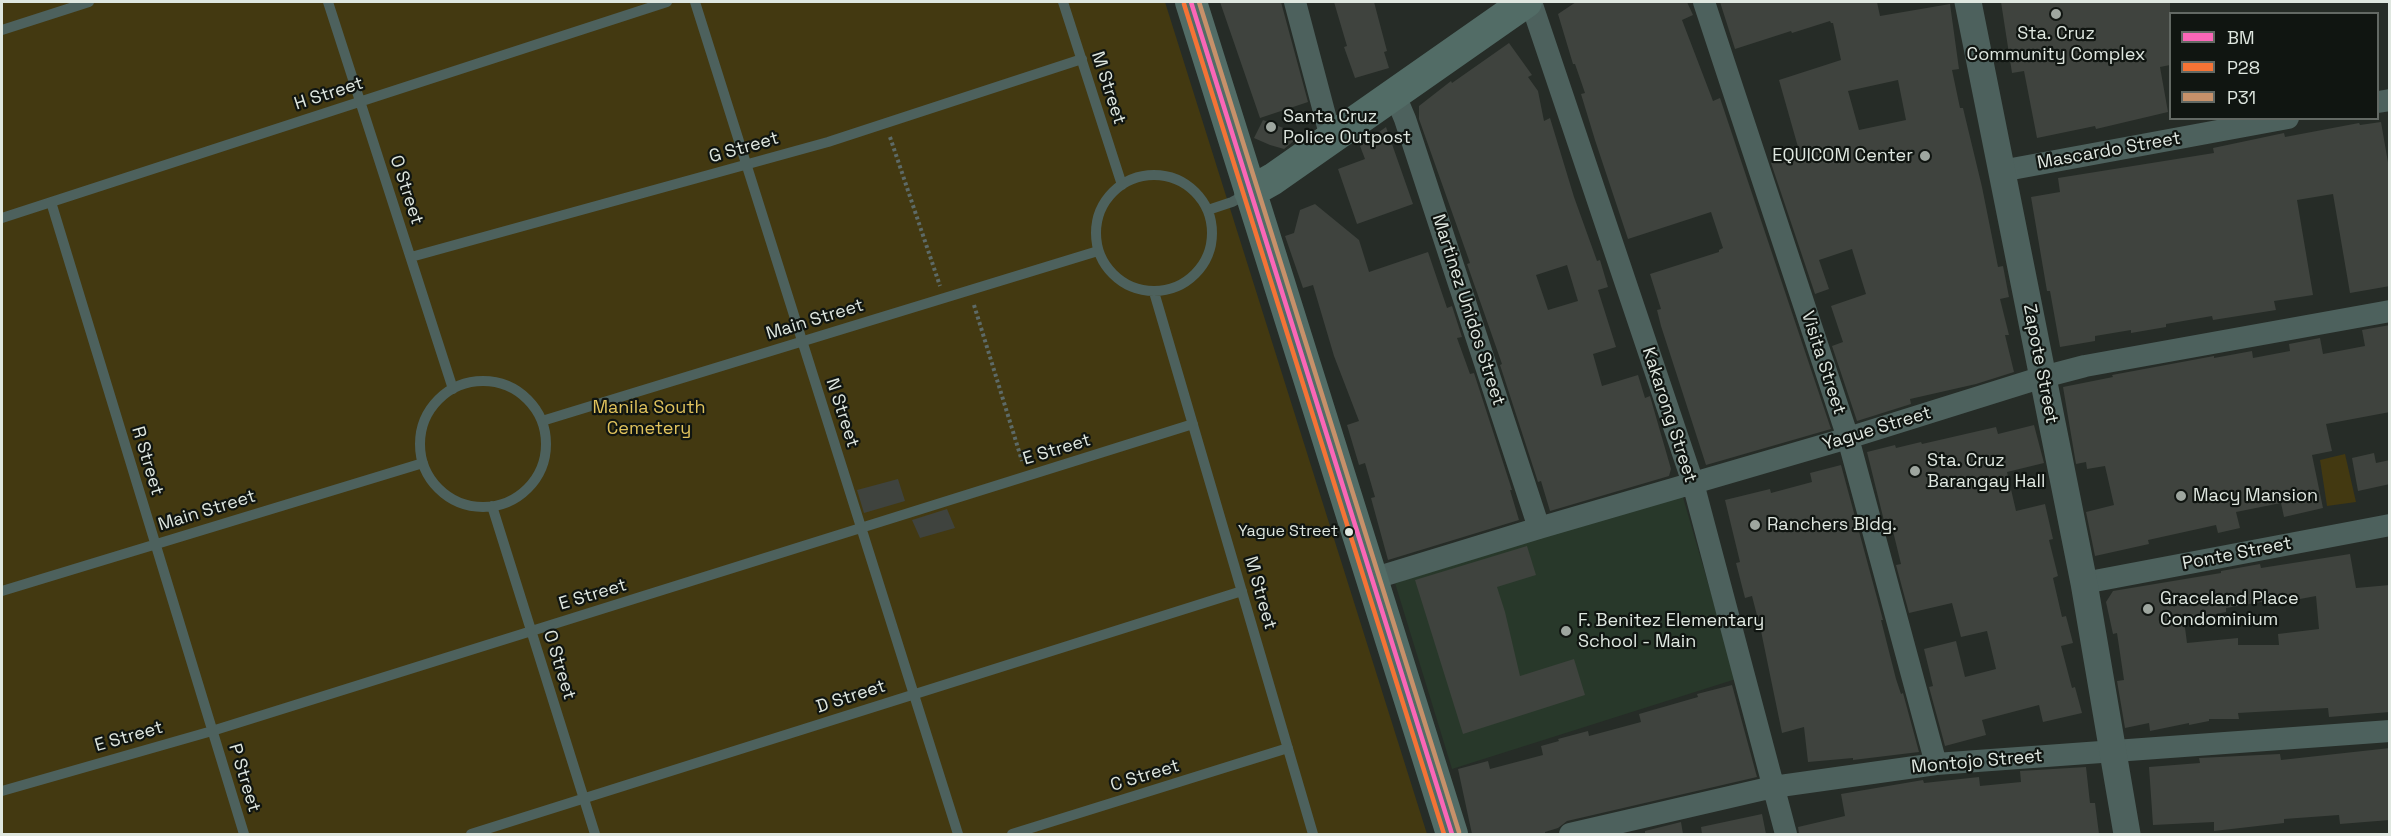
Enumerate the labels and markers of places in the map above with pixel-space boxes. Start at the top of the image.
marker: Sta. Cruz Community Complex [2049,7,2063,21]
place label: Sta. Cruz Community Complex [1967,23,2145,66]
place label: Santa Cruz Police Outpost [1283,106,1411,148]
marker: Santa Cruz Police Outpost [1264,120,1278,134]
place label: EQUICOM Center [1772,145,1913,167]
marker: EQUICOM Center [1918,149,1932,163]
place label: Sta. Cruz Barangay Hall [1927,450,2045,492]
marker: Sta. Cruz Barangay Hall [1908,464,1922,478]
place label: Macy Mansion [2193,485,2318,507]
marker: Macy Mansion [2174,489,2188,503]
place label: Ranchers Bldg. [1767,514,1897,536]
marker: Ranchers Bldg. [1748,518,1762,532]
place label: Yague Street [1238,522,1338,542]
marker: Yague Street [1343,526,1355,538]
place label: Graceland Place Condominium [2160,588,2299,630]
marker: Graceland Place Condominium [2141,602,2155,616]
place label: F. Benitez Elementary School - Main [1578,610,1764,652]
marker: F. Benitez Elementary School - Main [1559,624,1573,638]

